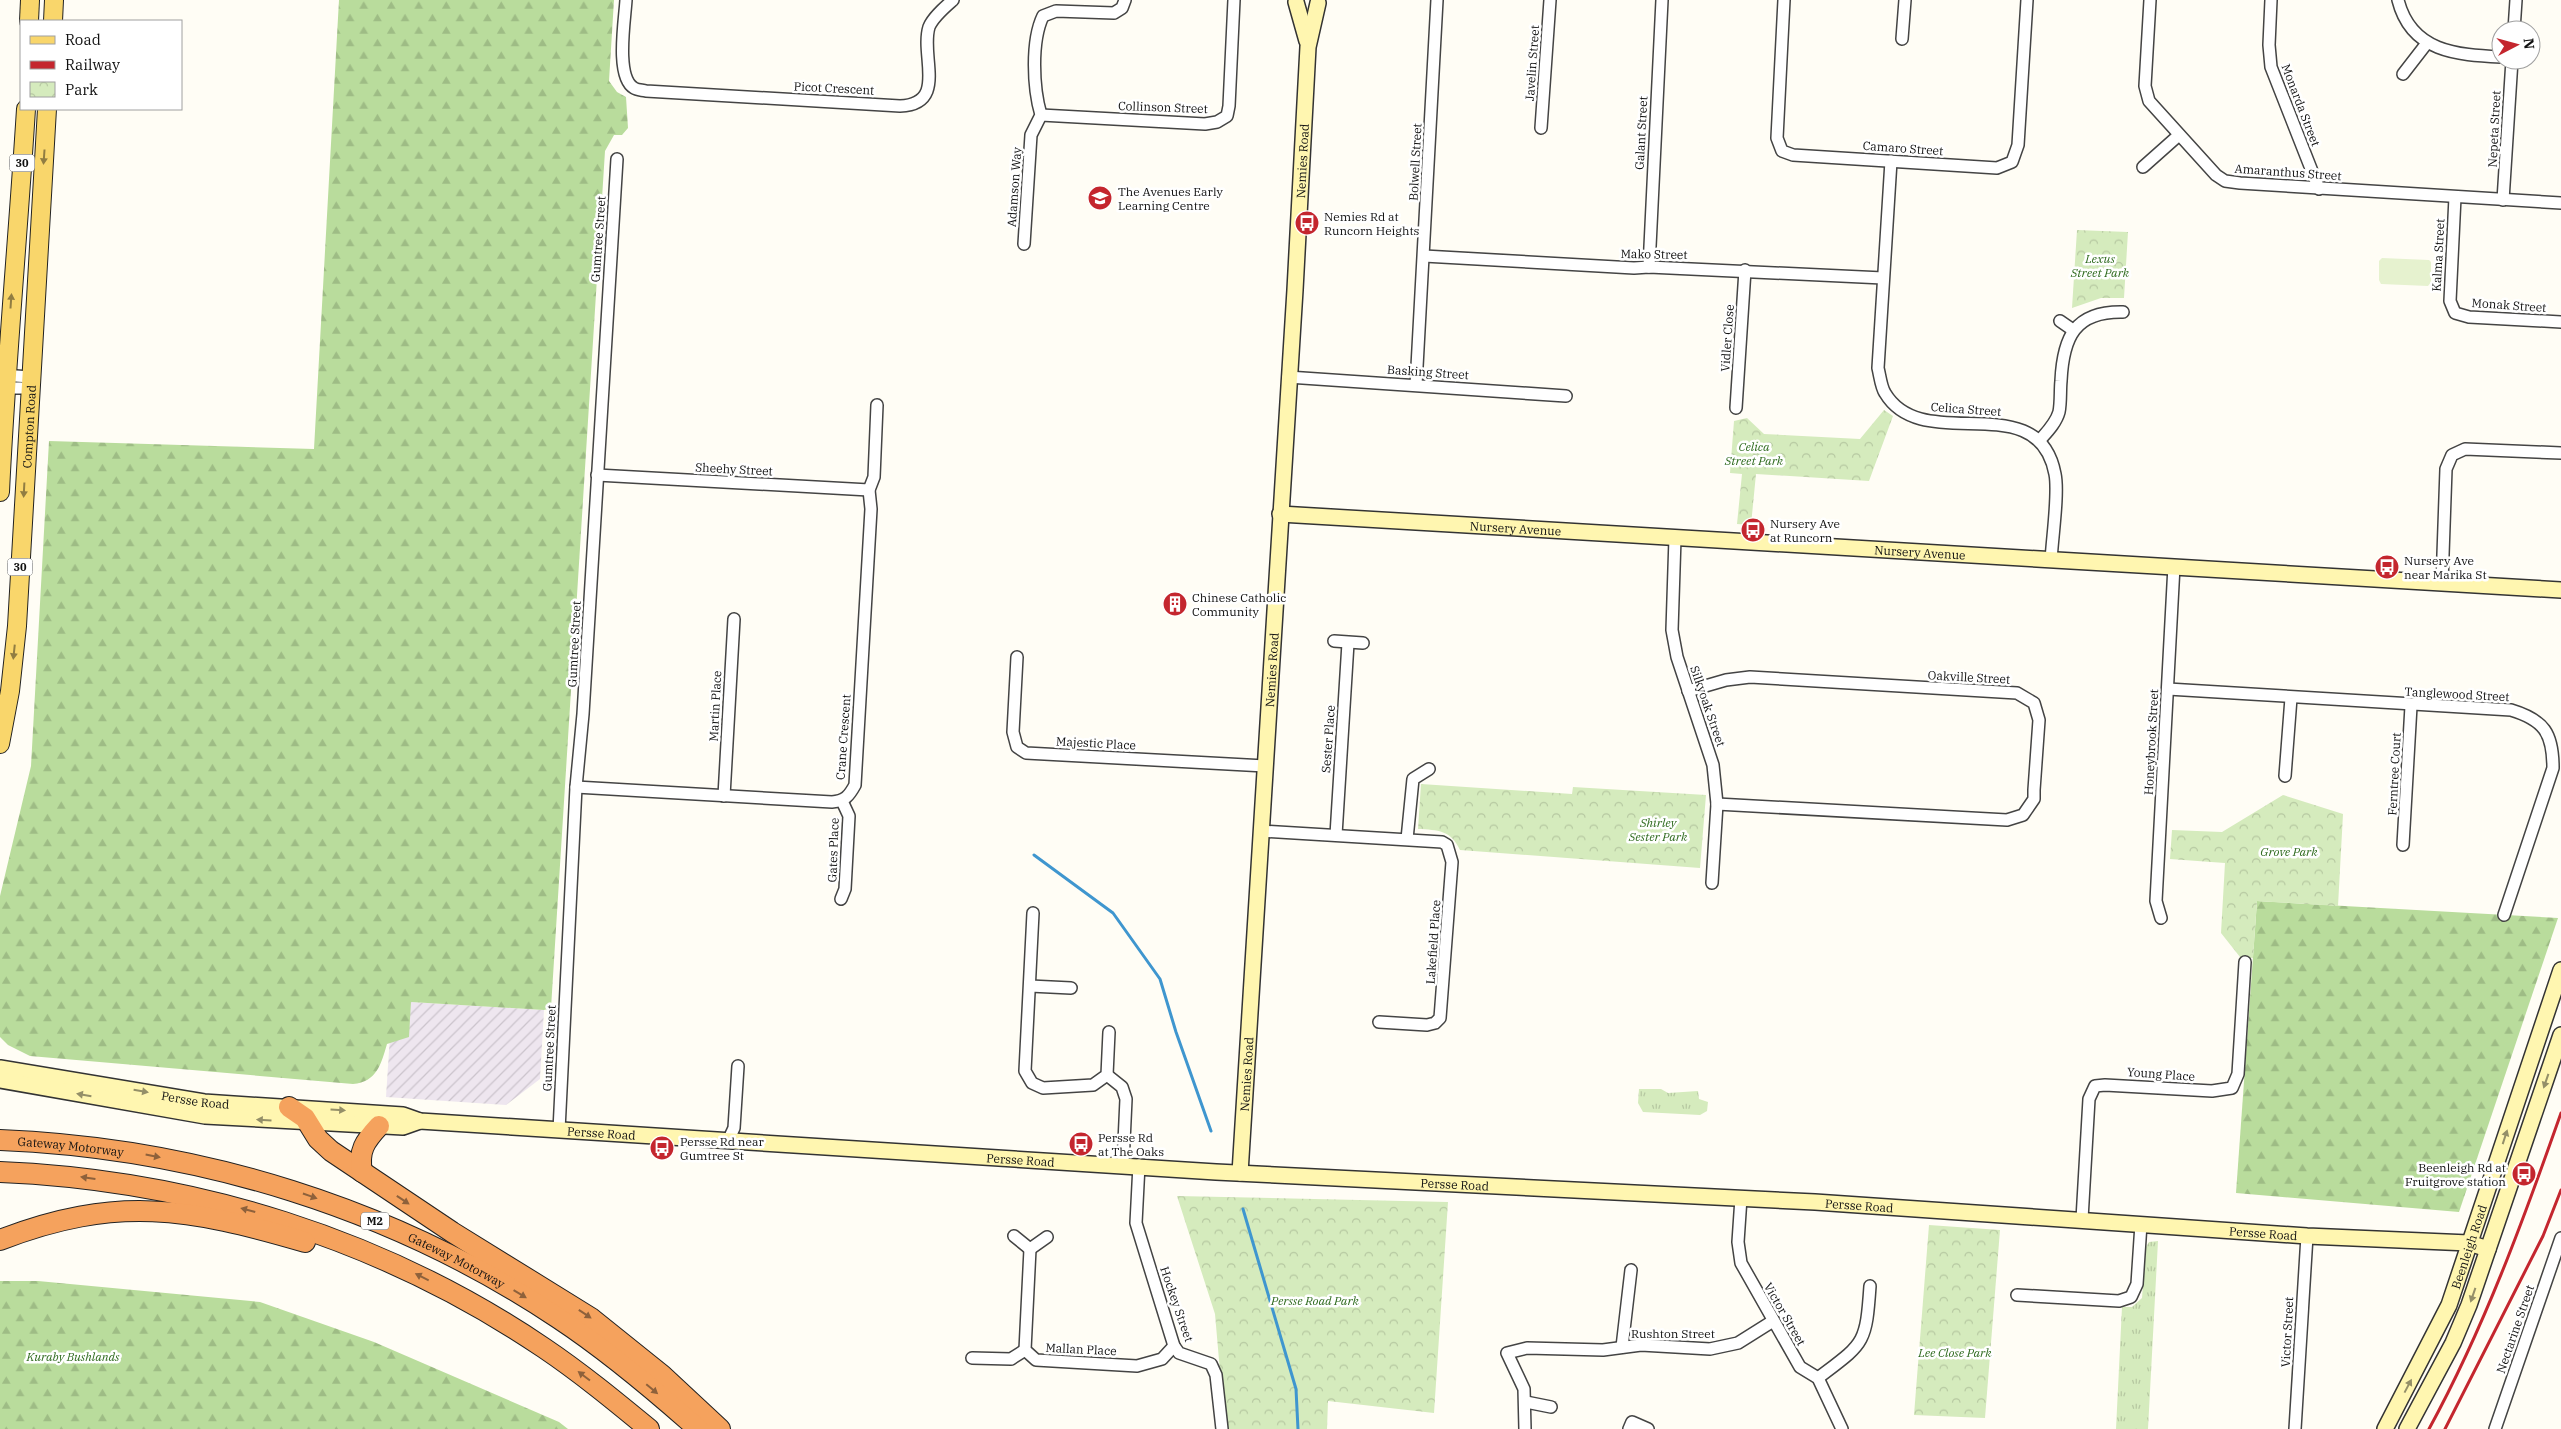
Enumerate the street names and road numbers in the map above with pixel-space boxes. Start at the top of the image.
street label: Javelin Street [1522,25,1542,101]
street label: Monarda Street [2278,62,2324,148]
street label: Picot Crescent [793,78,875,98]
street label: Nepeta Street [2484,90,2504,168]
street label: Galant Street [1632,96,1650,170]
street label: Collinson Street [1118,98,1208,116]
street label: Nemies Road [1292,123,1311,199]
street label: Bolwell Street [1405,123,1425,201]
street label: Camaro Street [1862,138,1944,158]
street label: Adamson Way [1004,146,1024,228]
road number: 30 [10,154,34,172]
street label: Amaranthus Street [2234,161,2342,183]
street label: Gumtree Street [588,195,608,283]
street label: Kalma Street [2429,218,2447,292]
street label: Mako Street [1620,246,1688,262]
street label: Monak Street [2471,295,2547,315]
street label: Vidler Close [1717,304,1737,372]
street label: Basking Street [1387,362,1469,382]
street label: Compton Road [19,385,38,469]
street label: Celica Street [1930,399,2002,419]
street label: Sheehy Street [695,459,773,479]
street label: Nursery Avenue [1469,518,1562,538]
street label: Nursery Avenue [1874,542,1966,562]
road number: 30 [8,558,32,576]
street label: Gumtree Street [564,600,584,688]
street label: Nemies Road [1262,632,1281,708]
street label: Silkyoak Street [1687,664,1729,748]
street label: Oakville Street [1927,667,2011,687]
street label: Martin Place [706,670,724,742]
street label: Tanglewood Street [2404,684,2510,704]
street label: Honeybrook Street [2141,689,2161,795]
street label: Crane Crescent [833,694,853,780]
street label: Sester Place [1318,704,1338,774]
street label: Ferntree Court [2384,732,2404,816]
street label: Majestic Place [1056,733,1136,753]
street label: Gates Place [824,817,842,883]
street label: Lakefield Place [1423,899,1443,985]
street label: Gumtree Street [539,1004,559,1092]
street label: Nemies Road [1236,1036,1256,1112]
street label: Young Place [2127,1064,2195,1084]
street label: Persse Road [160,1088,230,1111]
street label: Persse Road [567,1123,636,1142]
street label: Gateway Motorway [17,1133,125,1159]
street label: Persse Road [986,1150,1055,1169]
street label: Persse Road [1420,1175,1489,1193]
street label: Persse Road [1825,1195,1894,1215]
street label: Beenleigh Road [2447,1203,2490,1291]
road number: M2 [361,1212,389,1230]
street label: Persse Road [2229,1223,2298,1243]
street label: Gateway Motorway [406,1229,508,1291]
street label: Hockey Street [1157,1264,1197,1344]
street label: Victor Street [1761,1280,1809,1348]
street label: Nectarine Street [2493,1283,2537,1375]
street label: Victor Street [2278,1296,2296,1368]
street label: Rushton Street [1631,1326,1715,1341]
street label: Mallan Place [1045,1340,1117,1358]

